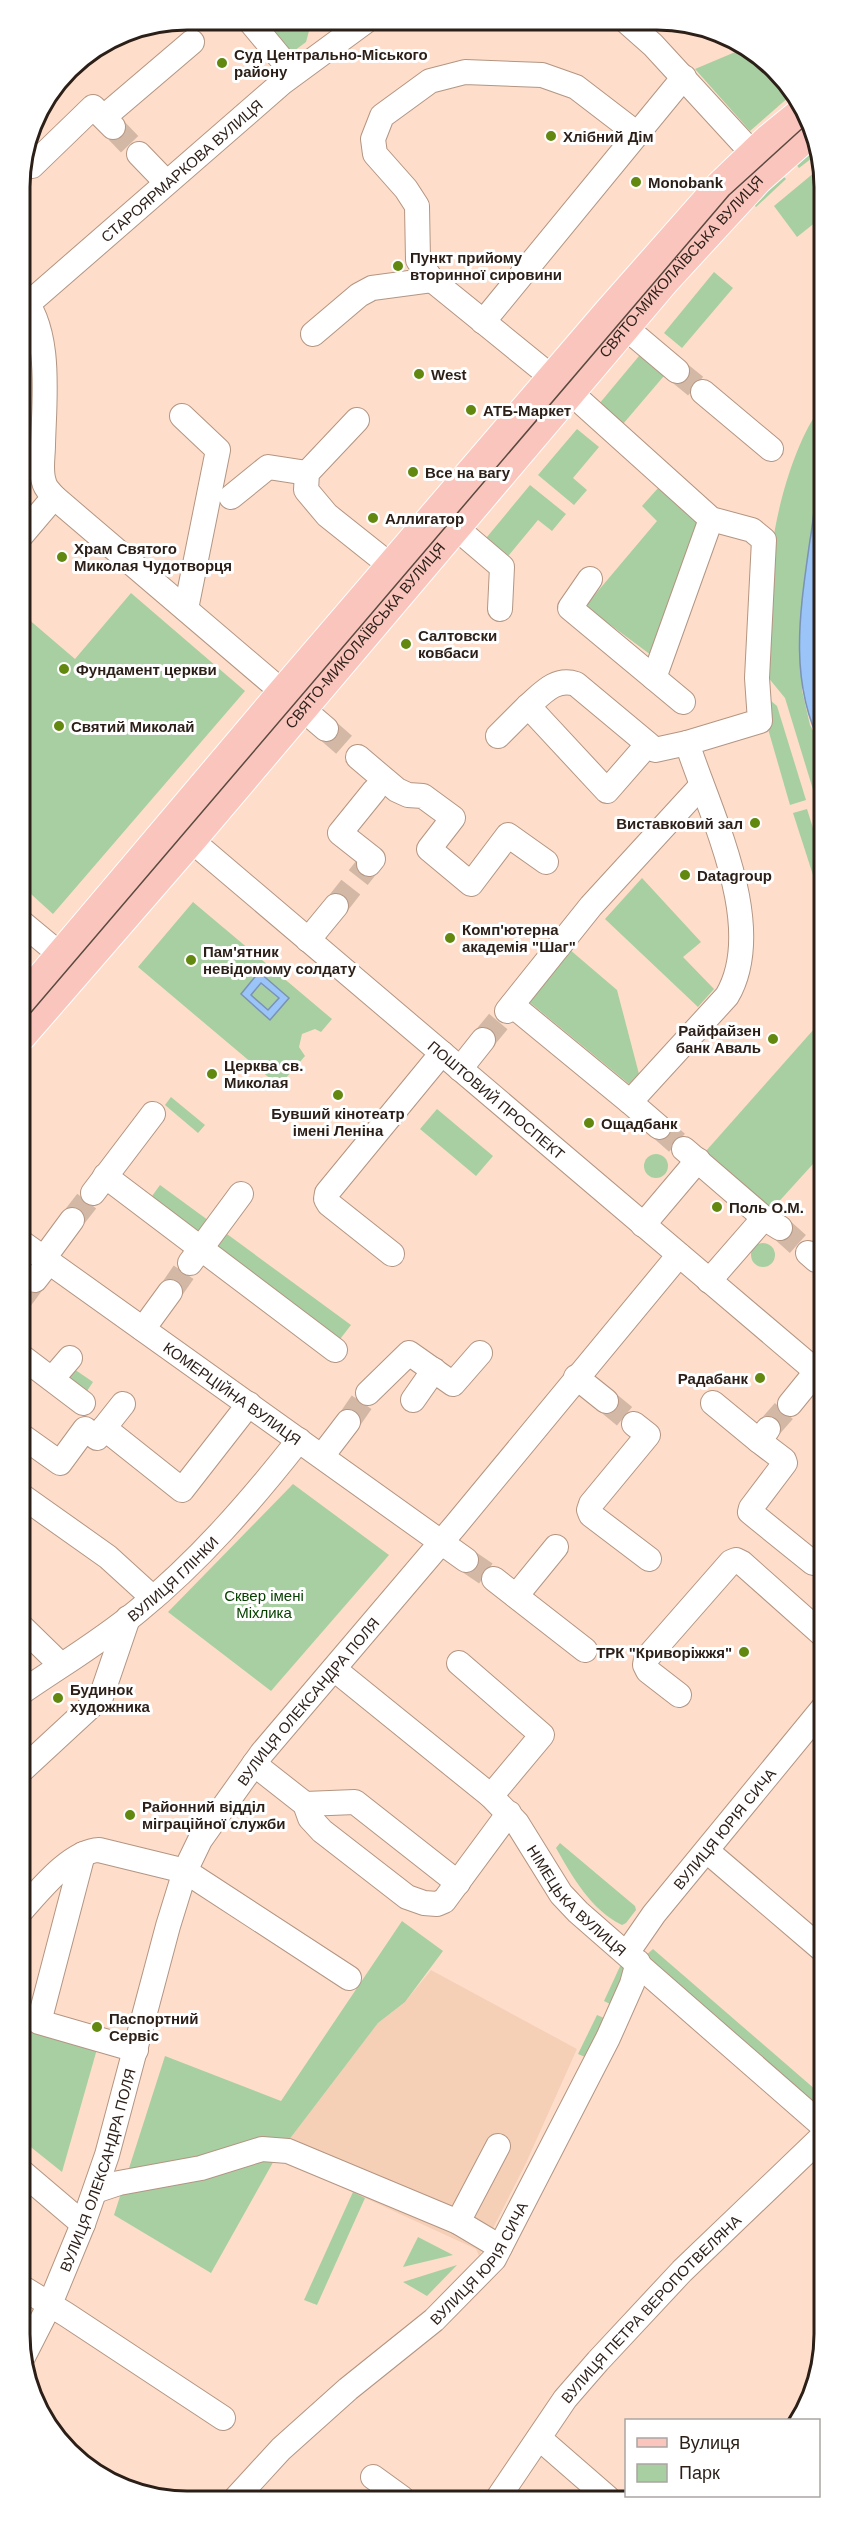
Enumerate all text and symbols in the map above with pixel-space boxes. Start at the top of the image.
place label: Суд Центрально-Міського району [234,46,428,80]
marker: Суд Центрально-Міського району [215,56,229,70]
street label: СТАРОЯРМАРКОВА ВУЛИЦЯ [97,96,266,245]
place label: Хлібний Дім [563,128,654,145]
marker: Хлібний Дім [544,129,558,143]
street label: СВЯТО-МИКОЛАЇВСЬКА ВУЛИЦЯ [595,171,766,360]
place label: Monobank [648,174,724,191]
marker: Monobank [629,175,643,189]
place label: Пункт прийому вторинної сировини [410,249,562,283]
marker: Пункт прийому вторинної сировини [391,259,405,273]
place label: West [431,366,467,383]
marker: West [412,367,426,381]
place label: АТБ-Маркет [483,402,571,419]
marker: АТБ-Маркет [464,403,478,417]
place label: Все на вагу [425,464,511,481]
marker: Все на вагу [406,465,420,479]
place label: Аллигатор [385,510,464,527]
marker: Аллигатор [366,511,380,525]
street label: СВЯТО-МИКОЛАЇВСЬКА ВУЛИЦЯ [281,539,448,731]
place label: Храм Святого Миколая Чудотворця [74,540,232,574]
marker: Храм Святого Миколая Чудотворця [55,550,69,564]
place label: Салтовски ковбаси [418,627,497,661]
marker: Салтовски ковбаси [399,637,413,651]
place label: Фундамент церкви [76,661,217,678]
marker: Фундамент церкви [57,662,71,676]
place label: Святий Миколай [71,718,194,735]
marker: Святий Миколай [52,719,66,733]
place label: Виставковий зал [616,815,743,832]
marker: Виставковий зал [748,816,762,830]
place label: Datagroup [697,867,772,884]
marker: Datagroup [678,868,692,882]
place label: Комп'ютерна академія "Шаг" [462,921,576,955]
marker: Комп'ютерна академія "Шаг" [443,931,457,945]
place label: Пам'ятник невідомому солдату [203,943,357,977]
marker: Пам'ятник невідомому солдату [184,953,198,967]
place label: Райфайзен банк Аваль [676,1022,761,1056]
marker: Райфайзен банк Аваль [766,1032,780,1046]
street label: ПОШТОВИЙ ПРОСПЕКТ [425,1037,568,1162]
place label: Церква св. Миколая [224,1057,303,1091]
marker: Церква св. Миколая [205,1067,219,1081]
marker: Бувший кінотеатр імені Леніна [331,1088,345,1102]
place label: Бувший кінотеатр імені Леніна [271,1105,405,1139]
place label: Ощадбанк [601,1115,678,1132]
marker: Ощадбанк [582,1116,596,1130]
place label: Поль О.М. [729,1199,804,1216]
marker: Поль О.М. [710,1200,724,1214]
street label: КОМЕРЦІЙНА ВУЛИЦЯ [160,1338,305,1448]
place label: Радабанк [678,1370,748,1387]
marker: Радабанк [753,1371,767,1385]
street label: ВУЛИЦЯ ГЛІНКИ [124,1533,221,1624]
park label: Сквер імені Міхлика [224,1587,304,1621]
street label: ВУЛИЦЯ ОЛЕКСАНДРА ПОЛЯ [233,1614,382,1788]
place label: ТРК "Криворіжжя" [596,1644,732,1661]
marker: ТРК "Криворіжжя" [737,1645,751,1659]
place label: Будинок художника [70,1681,150,1715]
marker: Будинок художника [51,1691,65,1705]
street label: ВУЛИЦЯ ЮРІЯ СИЧА [670,1765,779,1892]
place label: Районний вiддiл мiграцiйної служби [142,1798,286,1832]
marker: Районний вiддiл мiграцiйної служби [123,1808,137,1822]
street label: НІМЕЦЬКА ВУЛИЦЯ [524,1842,630,1959]
place label: Паспортний Сервіс [109,2010,199,2044]
marker: Паспортний Сервіс [90,2020,104,2034]
street label: ВУЛИЦЯ ОЛЕКСАНДРА ПОЛЯ [56,2066,138,2274]
street label: ВУЛИЦЯ ЮРІЯ СИЧА [426,2199,531,2328]
street label: ВУЛИЦЯ ПЕТРА ВЕРОПОТВЕЛЯНА [557,2211,744,2406]
legend [625,2419,820,2497]
text: Вулиця [679,2433,740,2453]
text: Парк [679,2463,720,2483]

